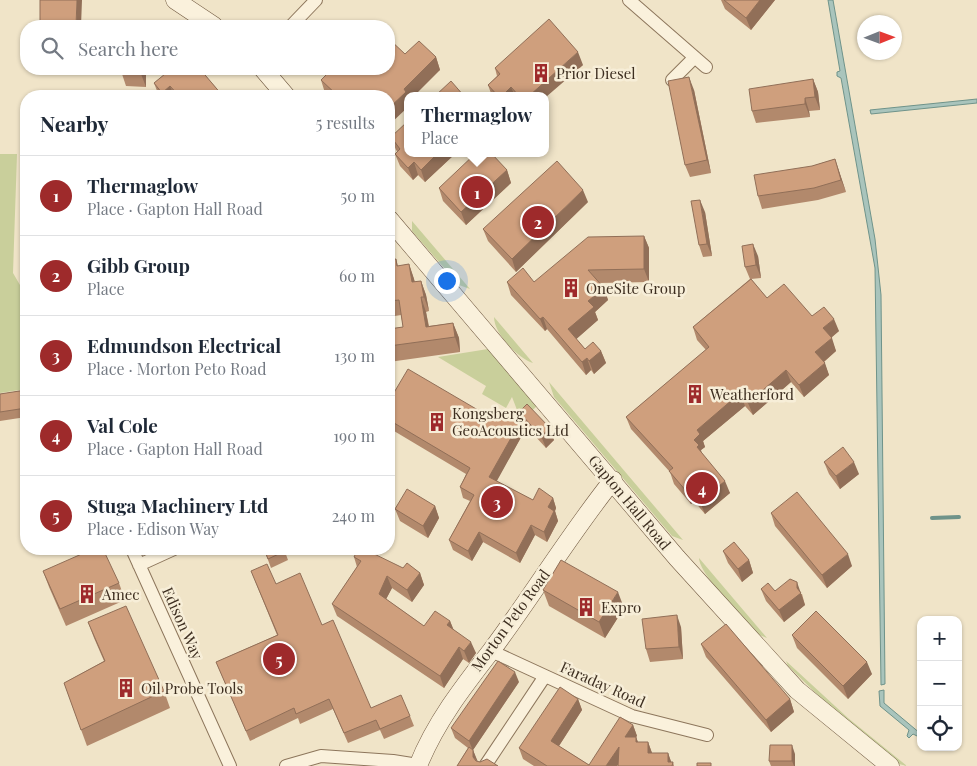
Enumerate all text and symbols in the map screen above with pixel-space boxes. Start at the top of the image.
north arrow [857,15,902,60]
search box [20,20,395,75]
icon: search [38,34,66,62]
text: Search here [78,35,178,61]
building icon: Prior Diesel [530,62,552,84]
place label: Prior Diesel [556,63,636,83]
popup [404,92,549,157]
text: Thermaglow [421,101,532,127]
text: Nearby [40,109,109,137]
text: 5 results [316,112,375,133]
text: Place [421,127,459,148]
text: Thermaglow [87,172,198,198]
pin: 1 [461,173,493,211]
text: 1 [53,185,59,206]
text: 50 m [341,185,375,206]
text: Place · Gapton Hall Road [87,198,263,219]
pin: 2 [522,203,554,241]
text: Gibb Group [87,252,190,278]
text: 2 [52,265,60,286]
text: 60 m [339,265,375,286]
your location [434,268,460,294]
building icon: OneSite Group [560,277,582,299]
text: Place [87,278,125,299]
place label: OneSite Group [586,278,686,298]
text: Edmundson Electrical [87,332,281,358]
text: 3 [52,345,60,366]
text: 130 m [334,345,375,366]
text: Place · Morton Peto Road [87,358,266,379]
building icon: Weatherford [684,383,706,405]
place label: Weatherford [709,384,794,404]
place label: Kongsberg GeoAcoustics Ltd [452,403,569,440]
building icon: Kongsberg GeoAcoustics Ltd [426,411,448,433]
text: Val Cole [87,412,158,438]
text: 4 [52,425,60,446]
text: 190 m [333,425,375,446]
text: Place · Gapton Hall Road [87,438,263,459]
street label: Gapton Hall Road [584,450,676,554]
pin: 4 [686,469,718,507]
pin: 3 [481,483,513,521]
text: Stuga Machinery Ltd [87,492,268,518]
text: 5 [52,505,60,526]
text: 240 m [332,505,375,526]
text: Place · Edison Way [87,518,219,539]
street label: Morton Peto Road [466,565,554,675]
building icon: Amec [76,583,98,605]
place label: Amec [101,584,140,604]
street label: Edison Way [158,584,208,663]
building icon: Expro [575,596,597,618]
place label: Expro [601,597,641,617]
map controls [917,616,962,751]
button: + [917,616,962,661]
pin: 5 [263,640,295,678]
street label: Faraday Road [557,656,649,712]
button: − [917,661,962,706]
building icon: Oil Probe Tools [115,677,137,699]
place label: Oil Probe Tools [141,678,243,698]
button: locate [917,706,962,751]

